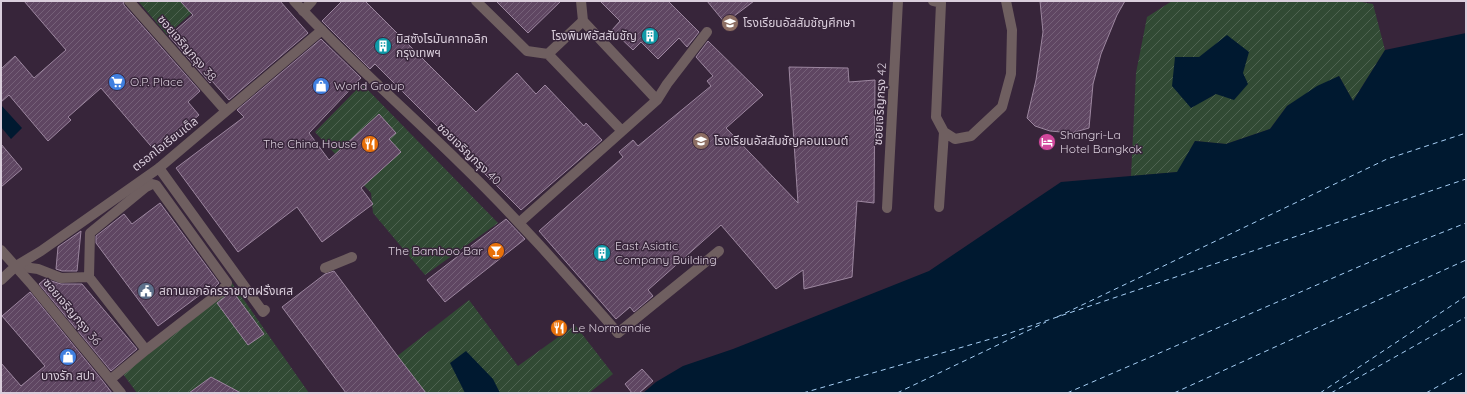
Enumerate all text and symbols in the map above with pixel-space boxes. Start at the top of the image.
street label: ซอยเจริญกรุง 38 [155,12,220,84]
school or university icon: โรงเรียนอัสสัมชัญศึกษา [720,13,740,33]
place label: โรงเรียนอัสสัมชัญศึกษา [743,15,855,30]
building icon: โรงพิมพ์อัสสัมชัญ [640,26,660,46]
place label: โรงพิมพ์อัสสัมชัญ [552,28,637,43]
place label: มิสซังโรมันคาทอลิก กรุงเทพฯ [396,31,488,60]
building icon: มิสซังโรมันคาทอลิก กรุงเทพฯ [373,36,393,56]
street label: ซอยเจริญกรุง 42 [870,62,889,146]
supermarket icon: O.P. Place [107,72,127,92]
place label: O.P. Place [130,74,183,89]
shop icon: World Group [311,76,331,96]
place label: World Group [334,78,405,93]
street label: ตรอกโอเรียนเต็ล [129,113,201,174]
street label: ซอยเจริญกรุง 40 [434,119,505,188]
place label: Shangri-La Hotel Bangkok [1060,127,1142,156]
school or university icon: โรงเรียนอัสสัมชัญคอนแวนต์ [691,131,711,151]
hotel icon: Shangri-La Hotel Bangkok [1037,132,1057,152]
place label: โรงเรียนอัสสัมชัญคอนแวนต์ [714,133,848,148]
restaurant icon: The China House [360,134,380,154]
place label: The China House [263,136,357,151]
place label: East Asiatic Company Building [615,238,717,267]
bar icon: The Bamboo Bar [486,241,506,261]
place label: The Bamboo Bar [388,243,483,258]
building icon: East Asiatic Company Building [592,243,612,263]
street label: ซอยเจริญกรุง 36 [40,275,105,349]
public building icon: สถานเอกอัครราชทูตฝรั่งเศส [136,281,156,301]
place label: สถานเอกอัครราชทูตฝรั่งเศส [159,283,293,298]
restaurant icon: Le Normandie [549,318,569,338]
place label: Le Normandie [572,320,651,335]
shop icon: บางรัก สปา [58,347,78,367]
place label: บางรัก สปา [41,368,95,383]

